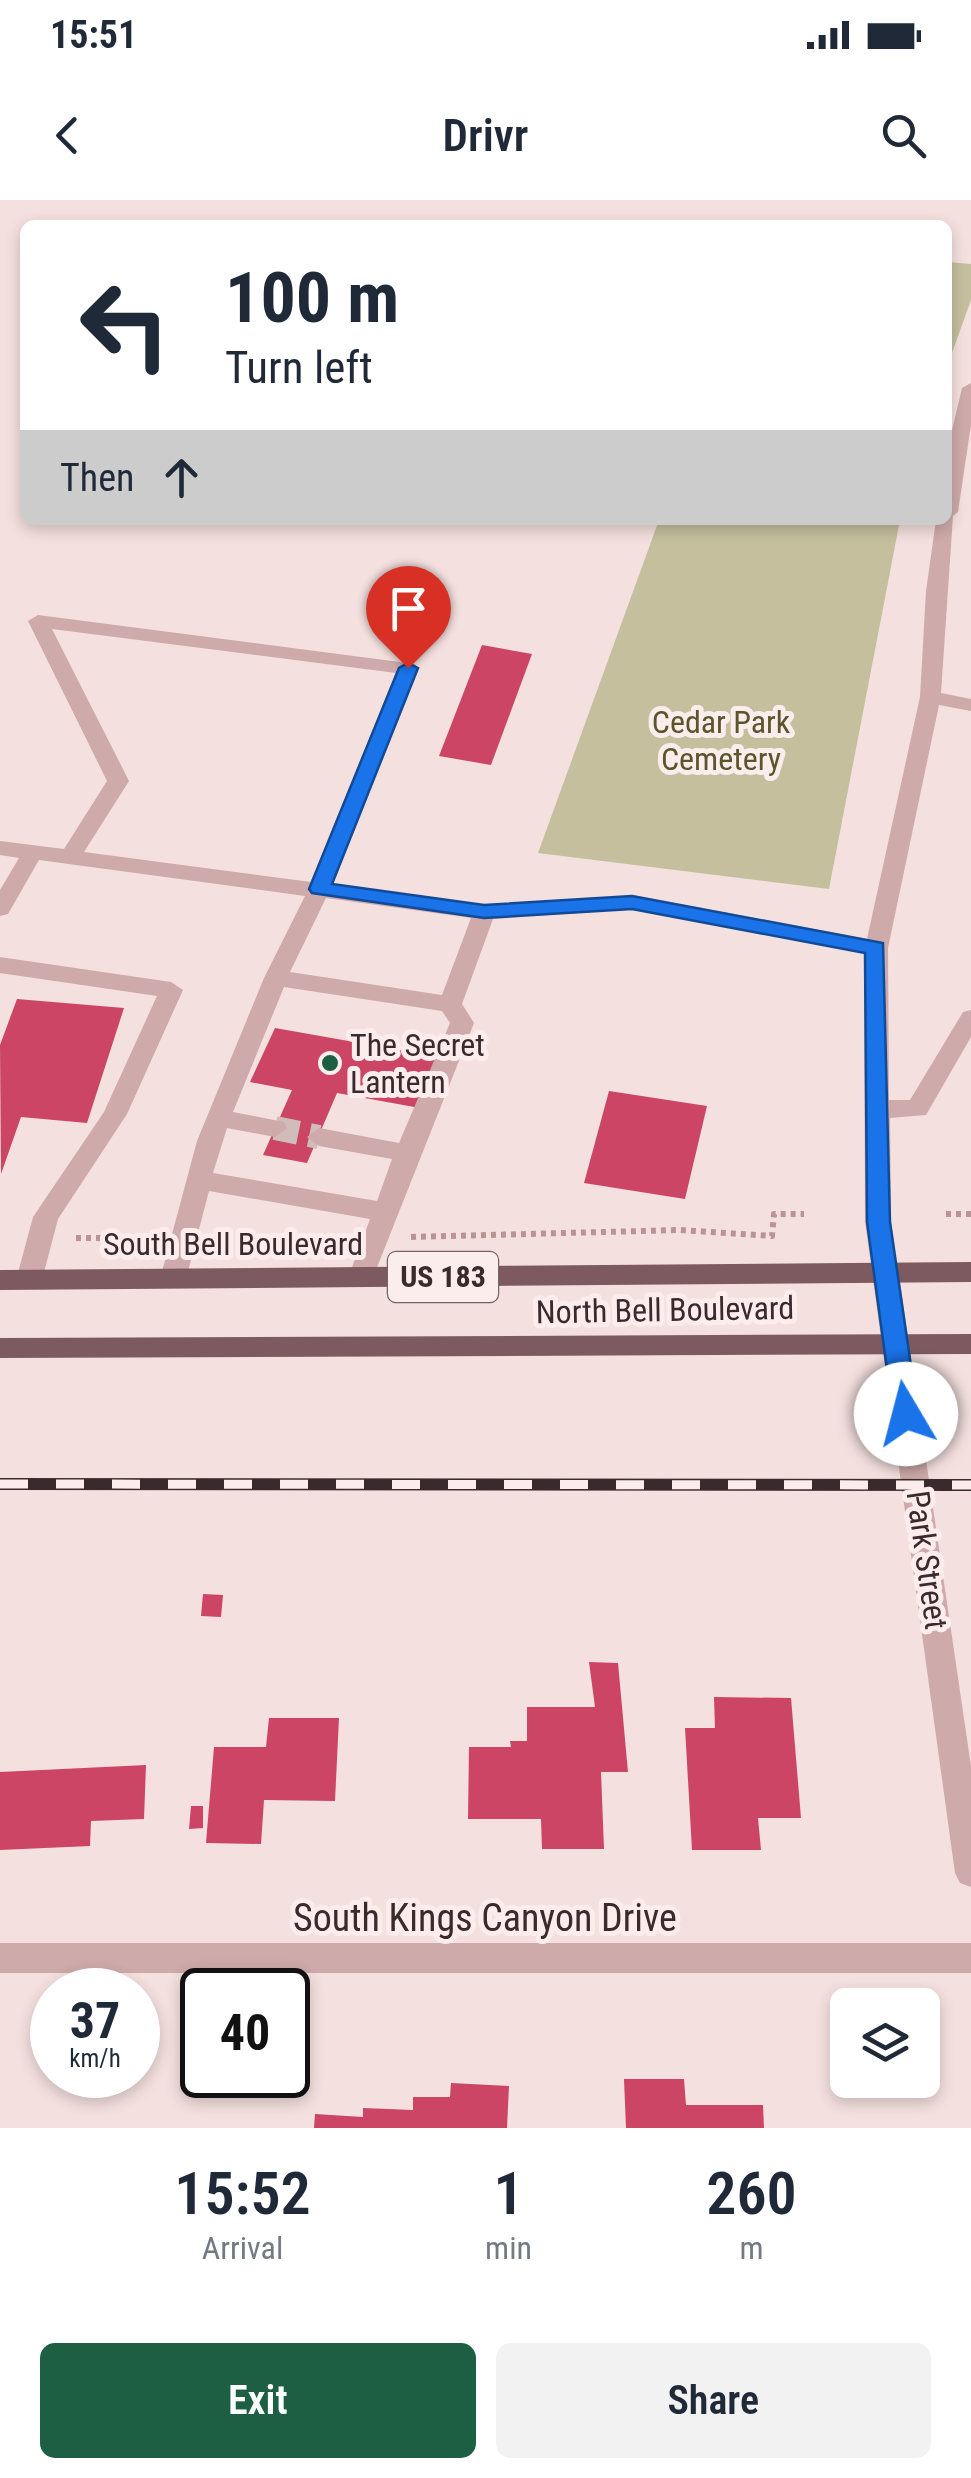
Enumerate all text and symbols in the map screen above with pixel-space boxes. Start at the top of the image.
text: 15:51 [50,13,137,57]
icon: back [40,108,95,163]
icon: search [876,108,931,163]
text: Drivr [443,109,528,162]
text: 100 m [225,257,399,339]
icon: left [60,260,190,390]
text: Turn left [225,341,373,394]
icon: ahead [154,450,209,505]
text: Then [60,456,134,500]
pin [366,566,451,669]
icon: arrive [381,581,436,636]
park label: Cedar Park Cemetery [652,703,791,778]
place label: The Secret Lantern [350,1026,485,1101]
marker: The Secret Lantern [319,1052,341,1074]
street label: South Bell Boulevard [103,1225,363,1263]
road number: US 183 [388,1252,498,1302]
street label: North Bell Boulevard [535,1289,795,1331]
position arrow [854,1362,958,1466]
street label: Park Street [898,1488,956,1632]
street label: South Kings Canyon Drive [293,1896,677,1940]
speed limit sign: 40 [180,1968,310,2098]
map controls [830,1988,940,2098]
button: layers [830,1988,940,2098]
text: 37 [70,1992,120,2050]
text: km/h [69,2044,121,2073]
text: 15:52 [174,2158,311,2229]
text: 1 [493,2158,524,2229]
text: 260 [706,2158,797,2229]
text: Arrival [202,2229,283,2267]
text: min [485,2229,532,2267]
text: m [739,2229,764,2267]
button: Exit [40,2343,476,2458]
button: Share [496,2343,931,2458]

